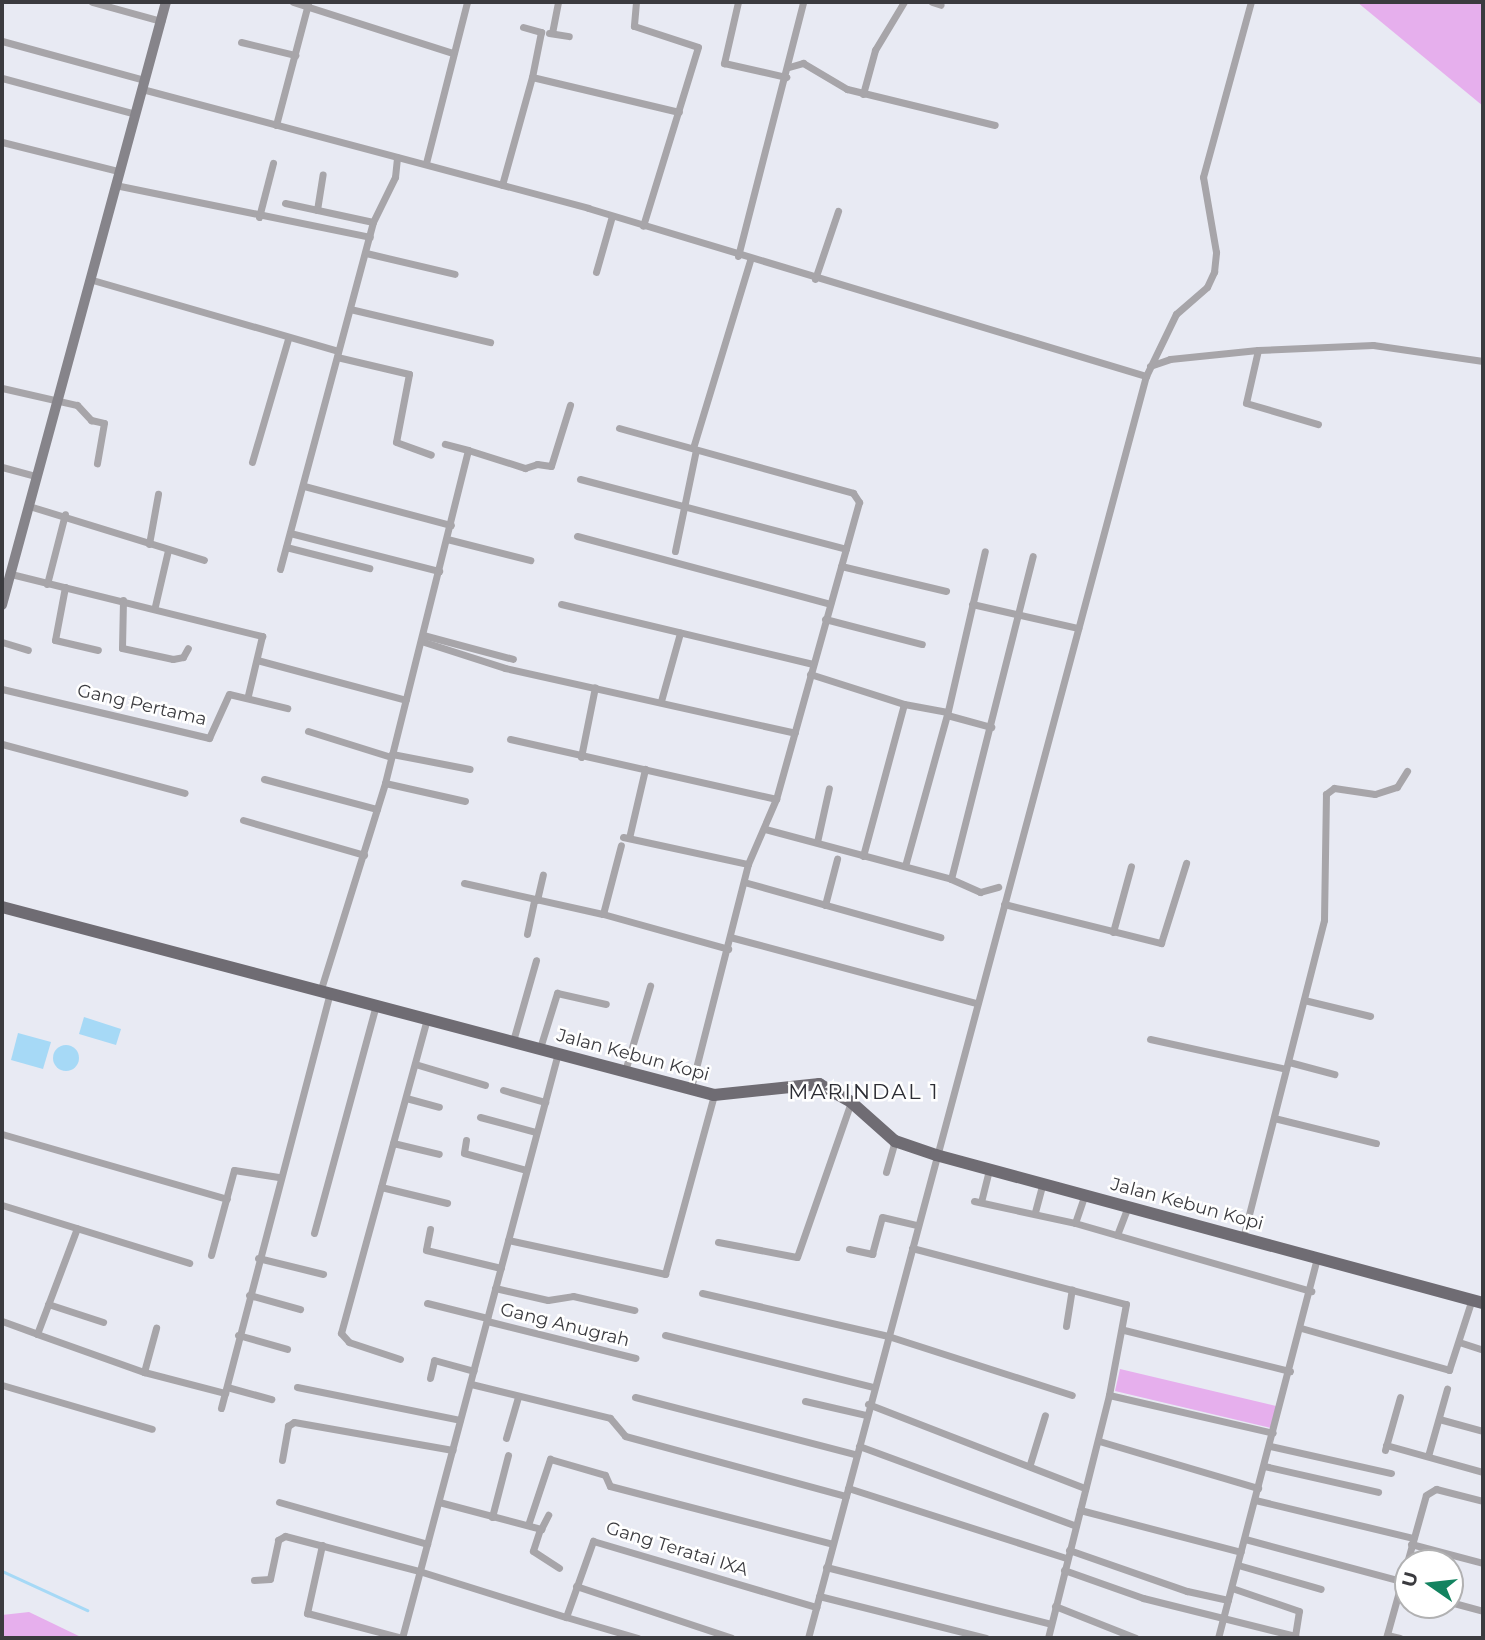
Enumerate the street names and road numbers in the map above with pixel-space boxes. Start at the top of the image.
street label: Gang Pertama [75,680,209,730]
street label: Jalan Kebun Kopi [554,1024,712,1086]
street label: Jalan Kebun Kopi [1108,1173,1266,1235]
street label: Gang Anugrah [498,1298,632,1352]
street label: Gang Teratai IXA [603,1517,751,1581]

